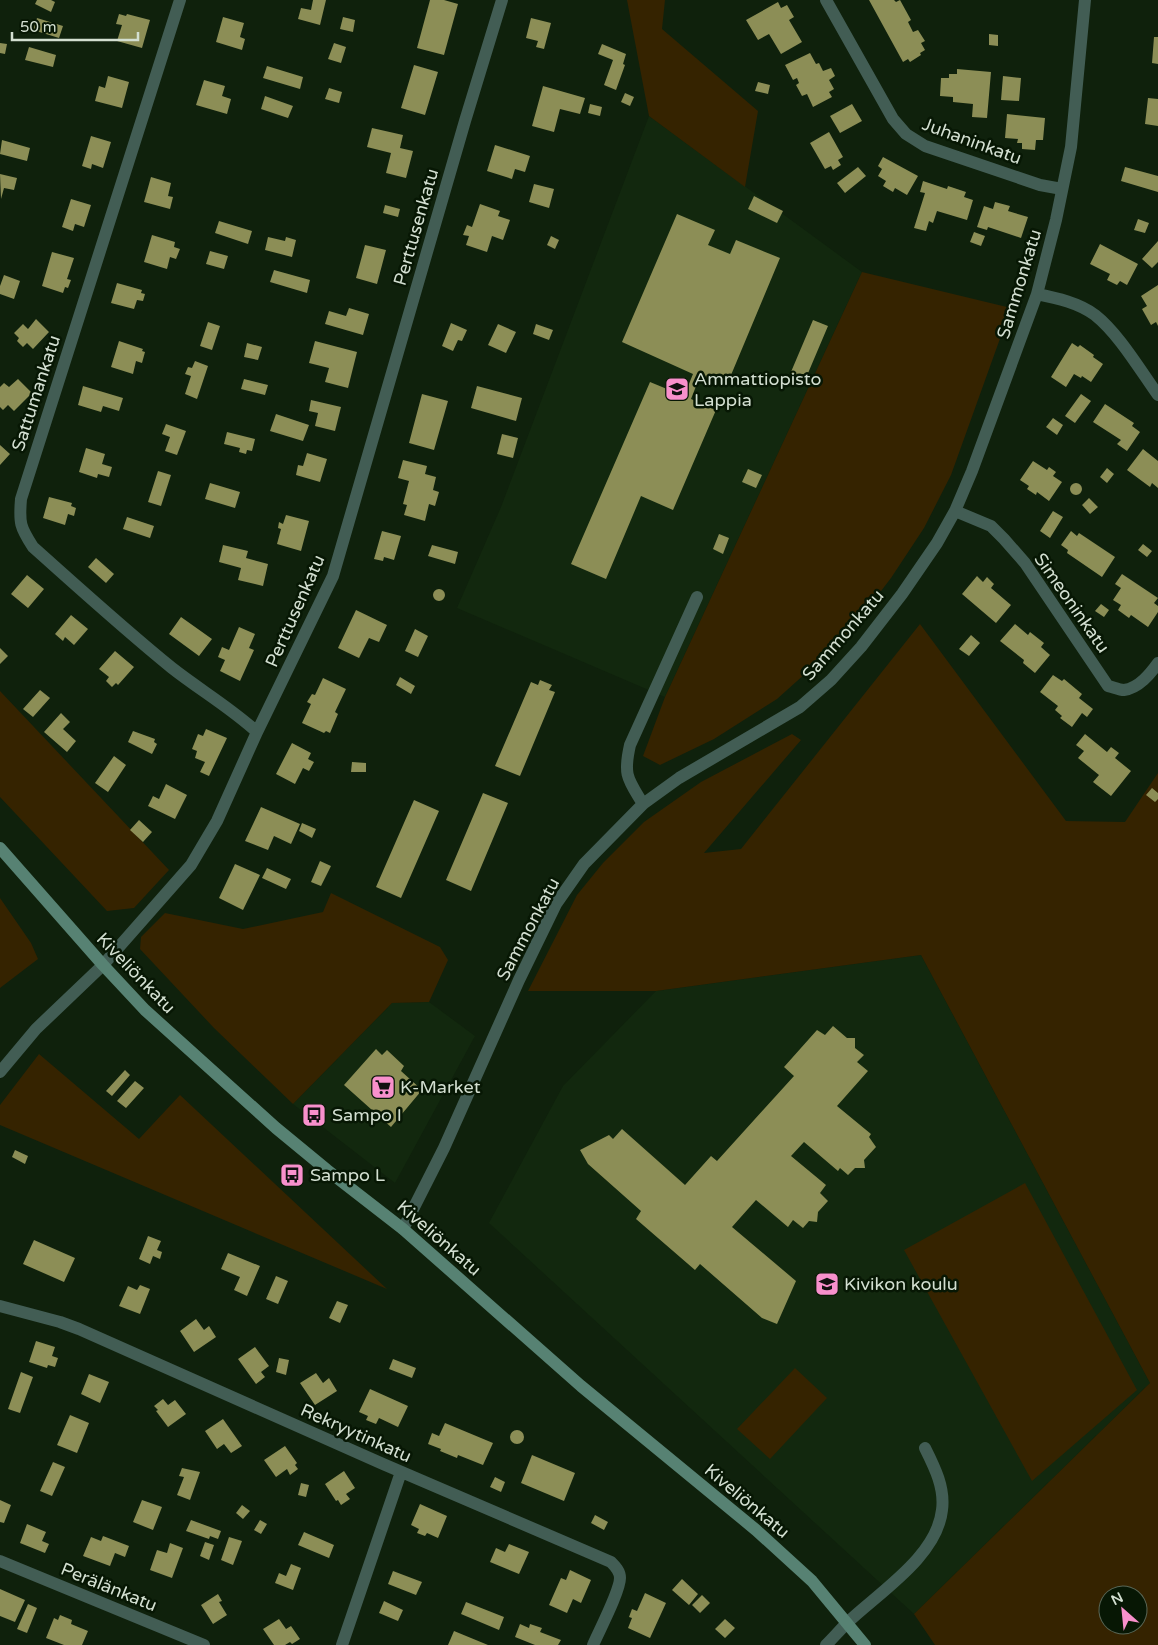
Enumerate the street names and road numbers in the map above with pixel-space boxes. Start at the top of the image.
street label: Juhaninkatu [919,113,1025,169]
street label: Perttusenkatu [389,166,443,288]
street label: Sammonkatu [992,226,1046,342]
street label: Sattumankatu [7,332,65,454]
street label: Simeoninkatu [1029,549,1115,657]
street label: Perttusenkatu [260,551,330,671]
street label: Sammonkatu [797,585,889,685]
street label: Sammonkatu [492,874,564,984]
street label: Kiveliönkatu [92,928,180,1018]
street label: Kiveliönkatu [392,1195,486,1281]
street label: Rekryytinkatu [297,1399,415,1467]
street label: Kiveliönkatu [700,1459,794,1543]
street label: Perälänkatu [58,1558,160,1616]

